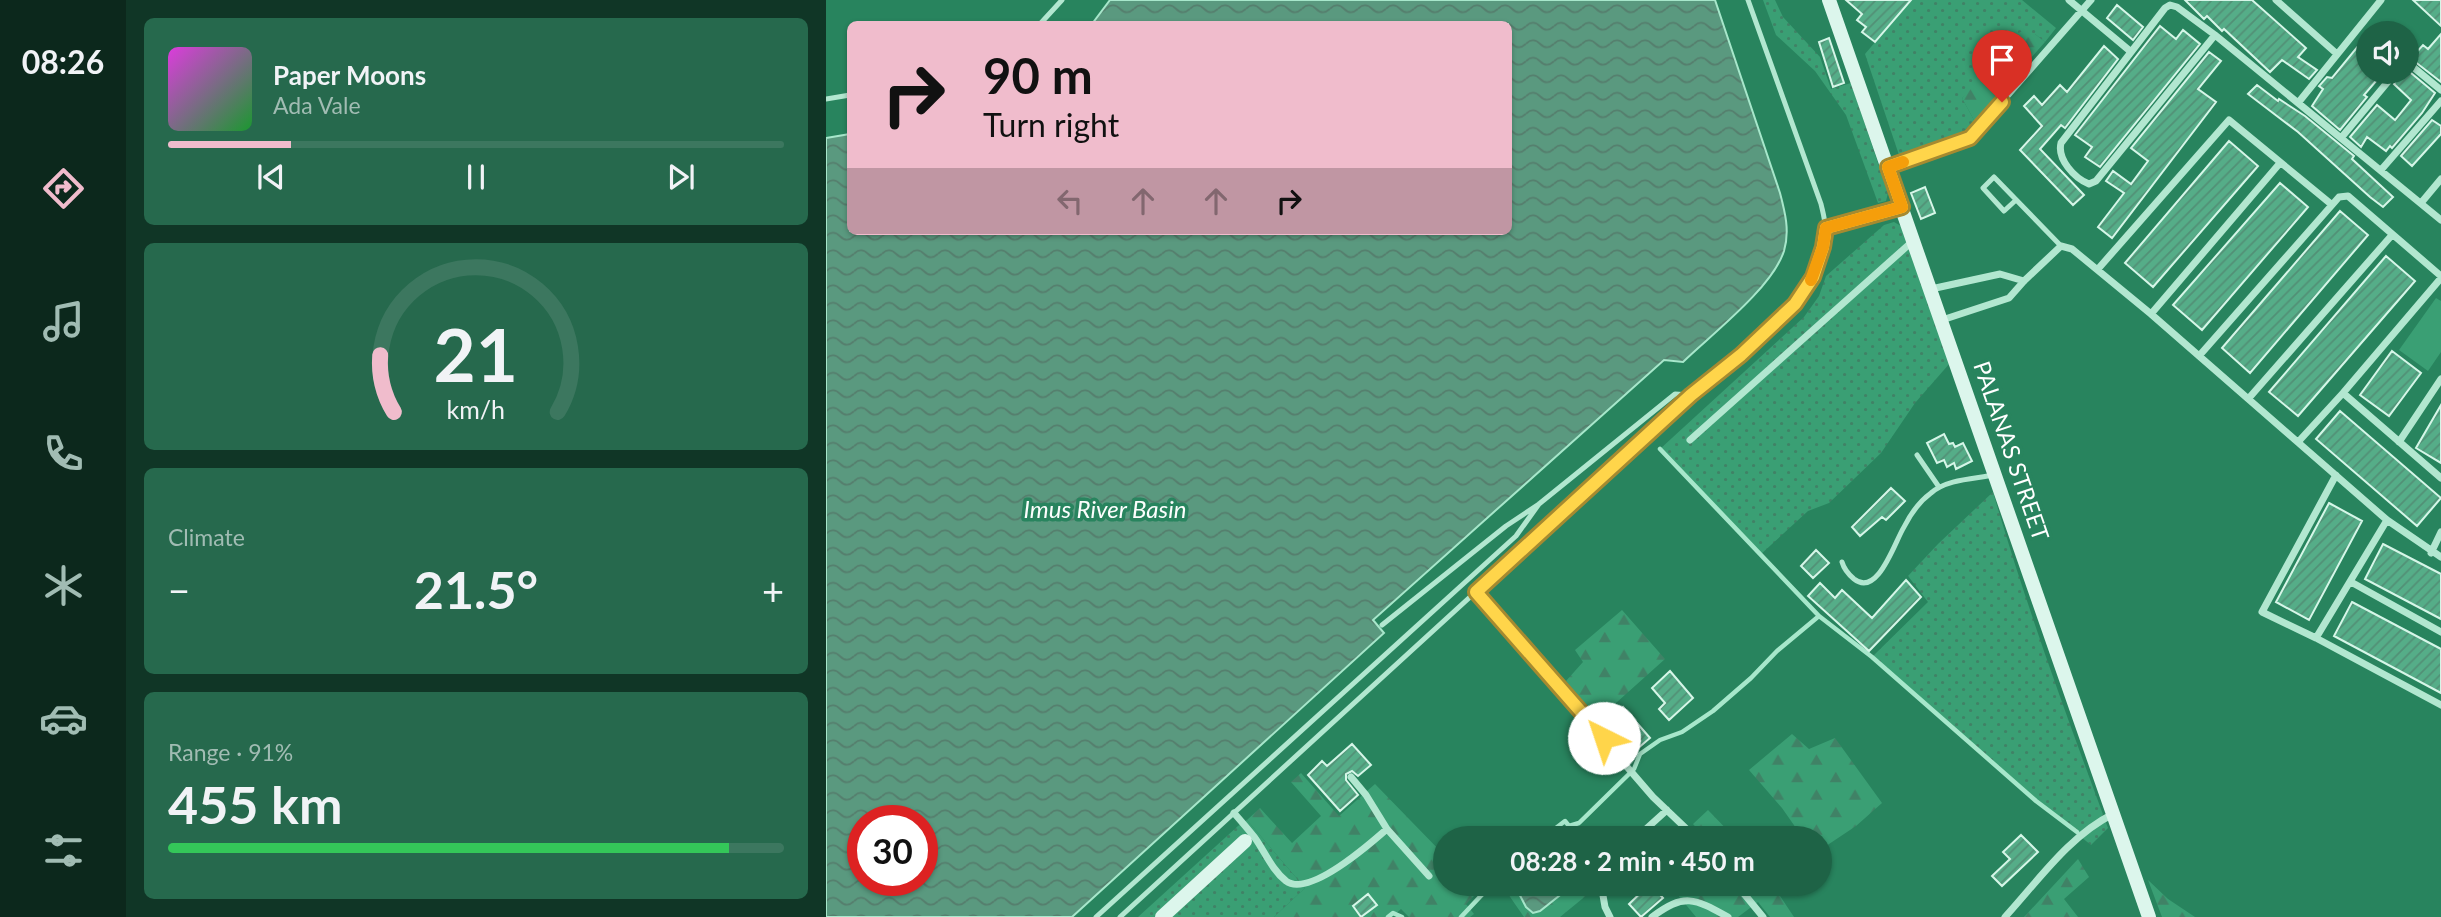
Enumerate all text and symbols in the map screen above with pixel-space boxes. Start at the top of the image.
map controls [2356,21,2419,84]
button: sound [2356,21,2419,84]
pin [1972,30,2032,102]
icon: arrive [1983,41,2021,79]
text: 08:26 [22,42,104,81]
text: 90 m [983,46,1093,104]
icon: right [868,49,959,140]
text: Paper Moons [273,59,426,91]
text: Ada Vale [273,91,361,119]
text: Turn right [983,105,1119,144]
icon: previous [252,158,290,196]
icon: pause [457,158,495,196]
icon: next [662,158,700,196]
icon: directions [39,164,88,213]
icon: left [1051,182,1089,220]
icon: ahead [1124,182,1162,220]
icon: ahead [1197,182,1235,220]
icon: right [1270,182,1308,220]
icon: music [39,297,88,346]
text: 21 [434,311,518,399]
street label: PALANAS STREET [1968,357,2056,544]
text: km/h [447,394,505,424]
icon: phone [39,429,88,478]
water label: Imus River Basin [1024,494,1186,523]
text: Climate [168,523,245,551]
text: 21.5° [414,558,538,620]
icon: climate [39,561,88,610]
text: − [168,567,190,613]
text: + [762,567,784,613]
icon: car [39,694,88,743]
position arrow [1567,701,1641,775]
text: Range · 91% [168,738,293,766]
text: 455 km [168,773,342,835]
speed limit sign: 30 [847,805,938,896]
icon: filters [39,826,88,875]
text: 08:28 · 2 min · 450 m [1510,845,1755,877]

